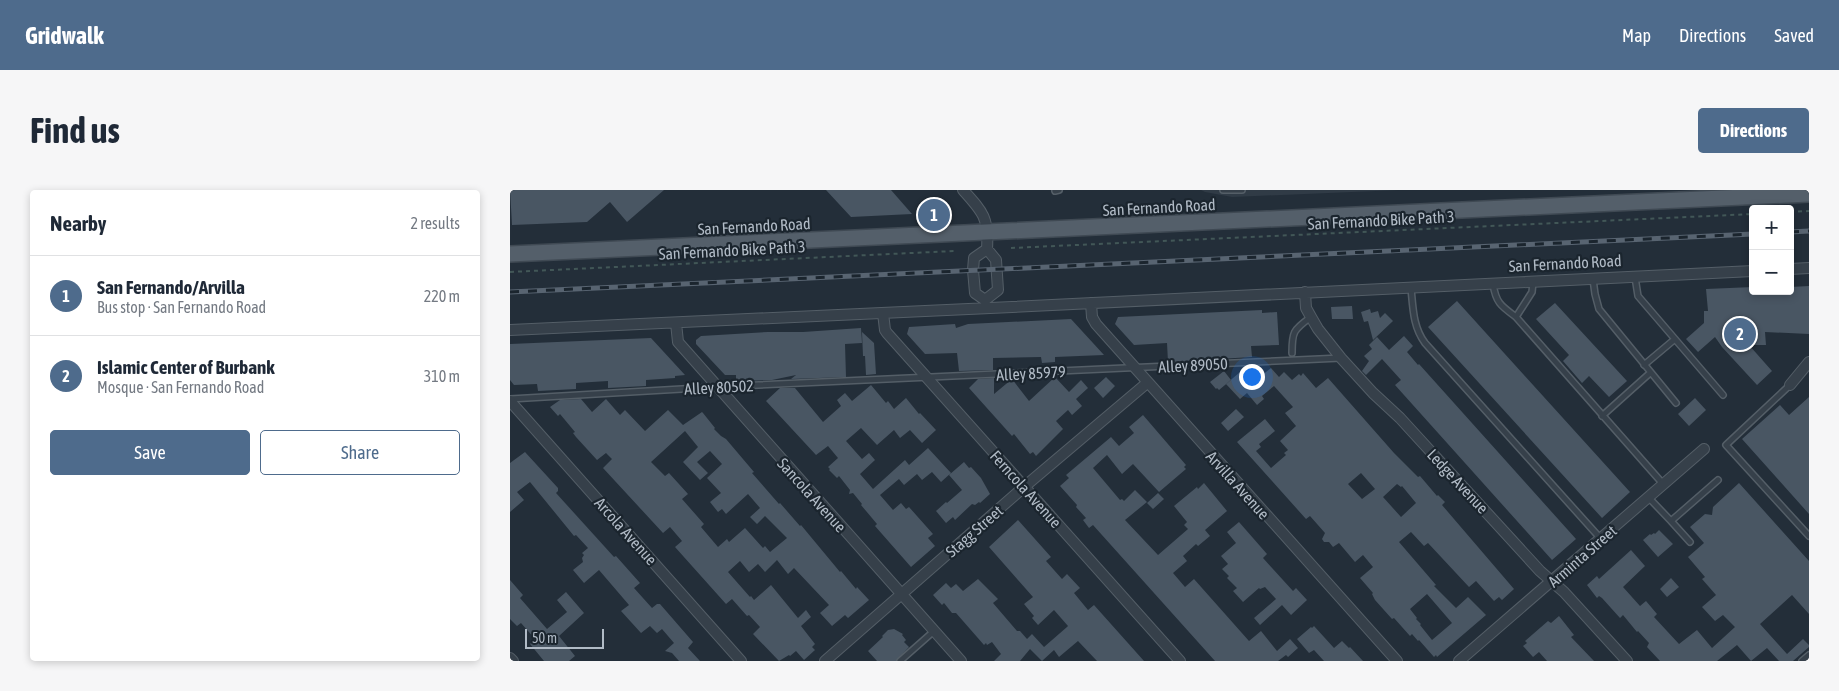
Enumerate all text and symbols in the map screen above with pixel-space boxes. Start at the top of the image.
text: Gridwalk [25,22,104,49]
text: Map [1622,25,1651,46]
text: Directions [1679,25,1746,46]
text: Saved [1774,25,1814,46]
button: Directions [1698,108,1809,153]
text: Find us [30,110,120,150]
street label: San Fernando Road [1102,195,1216,219]
pin: 1 [918,196,950,234]
map controls [1749,205,1794,295]
button: + [1749,205,1794,250]
street label: San Fernando Bike Path 3 [1307,207,1455,233]
text: Nearby [50,211,106,235]
text: 2 results [410,214,460,232]
street label: San Fernando Road [697,214,811,238]
street label: San Fernando Bike Path 3 [658,237,806,263]
button: − [1749,250,1794,295]
street label: San Fernando Road [1508,251,1622,275]
text: San Fernando/Arvilla [97,276,245,298]
text: 1 [62,287,70,305]
text: 220 m [424,287,460,305]
text: Bus stop · San Fernando Road [97,298,266,316]
pin: 2 [1724,315,1756,353]
street label: Alley 89050 [1158,354,1228,377]
text: Islamic Center of Burbank [97,356,275,378]
street label: Alley 85979 [996,362,1066,385]
your location [1239,364,1265,390]
text: 2 [62,367,70,385]
text: 310 m [424,367,460,385]
street label: Alley 80502 [684,376,754,399]
text: Mosque · San Fernando Road [97,378,264,396]
button: Save [50,430,250,475]
button: Share [260,430,460,475]
street label: Ledge Avenue [1423,445,1492,518]
street label: Ferncola Avenue [987,447,1065,531]
street label: Arvilla Avenue [1203,447,1273,523]
street label: Sancola Avenue [774,454,850,536]
street label: Arcola Avenue [591,494,661,568]
street label: Stagg Street [942,501,1007,561]
street label: Arminta Street [1544,521,1620,591]
scale bar [525,626,604,649]
text: 50 m [532,630,557,646]

